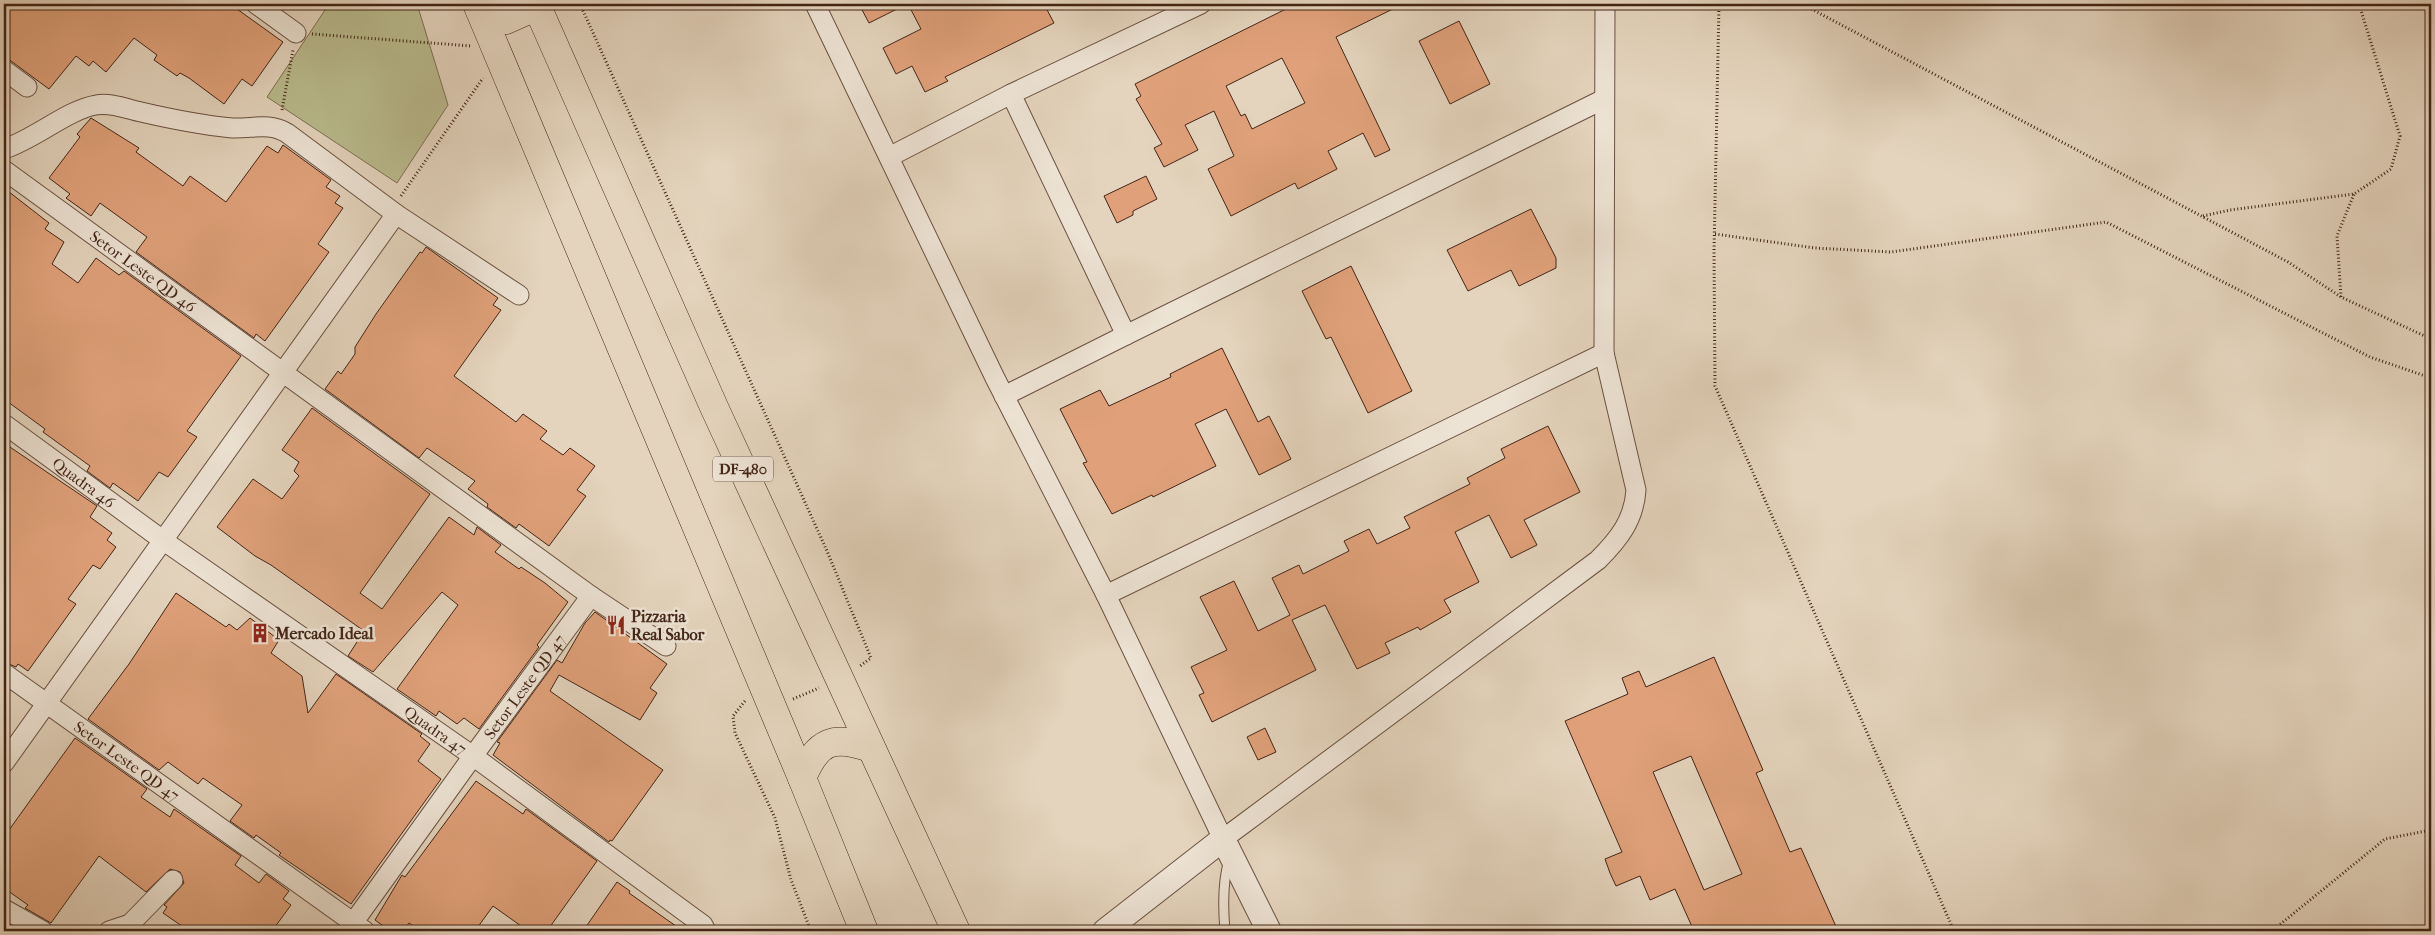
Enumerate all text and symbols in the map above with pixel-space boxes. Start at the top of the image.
street label: Setor Leste QD 46 [86,226,200,316]
street label: Quadra 46 [49,453,119,512]
road number: DF-480 [713,456,773,482]
place label: Pizzaria Real Sabor [631,607,706,644]
restaurant icon: Pizzaria Real Sabor [605,614,627,636]
building icon: Mercado Ideal [249,622,271,644]
place label: Mercado Ideal [274,624,374,643]
street label: Setor Leste QD 47 [479,630,569,743]
street label: Quadra 47 [401,702,471,758]
street label: Setor Leste QD 47 [70,717,184,805]

